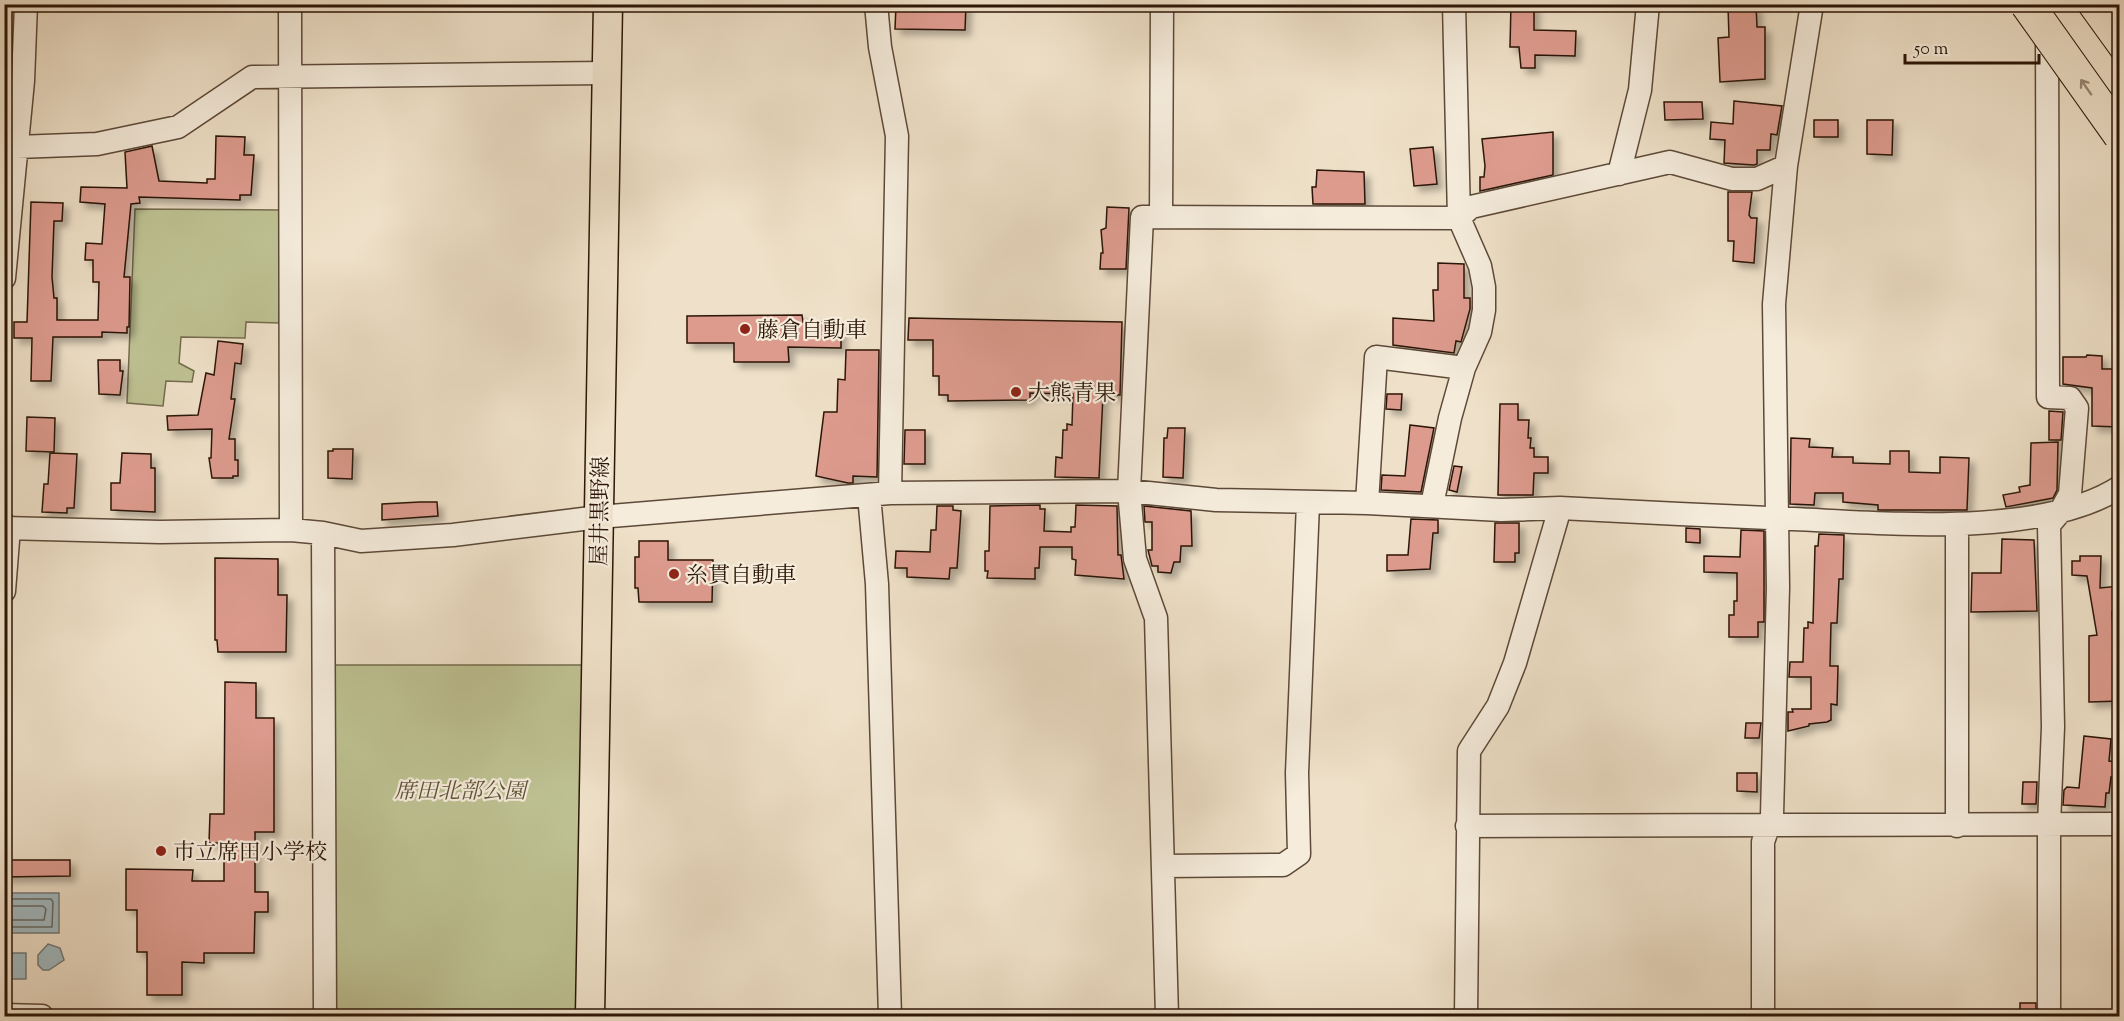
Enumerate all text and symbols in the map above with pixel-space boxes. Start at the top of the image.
scale bar [1905,27,2038,65]
text: 50 m [1913,37,1949,63]
one-way arrow [2080,79,2092,95]
place label: 藤倉自動車 [757,316,867,348]
marker: 藤倉自動車 [738,322,752,336]
place label: 大熊青果 [1028,379,1116,411]
marker: 大熊青果 [1009,385,1023,399]
street label: 屋井黒野線 [585,456,619,566]
place label: 糸貫自動車 [686,561,796,593]
marker: 糸貫自動車 [667,567,681,581]
park label: 席田北部公園 [394,777,529,809]
place label: 市立席田小学校 [173,838,327,870]
marker: 市立席田小学校 [154,844,168,858]

